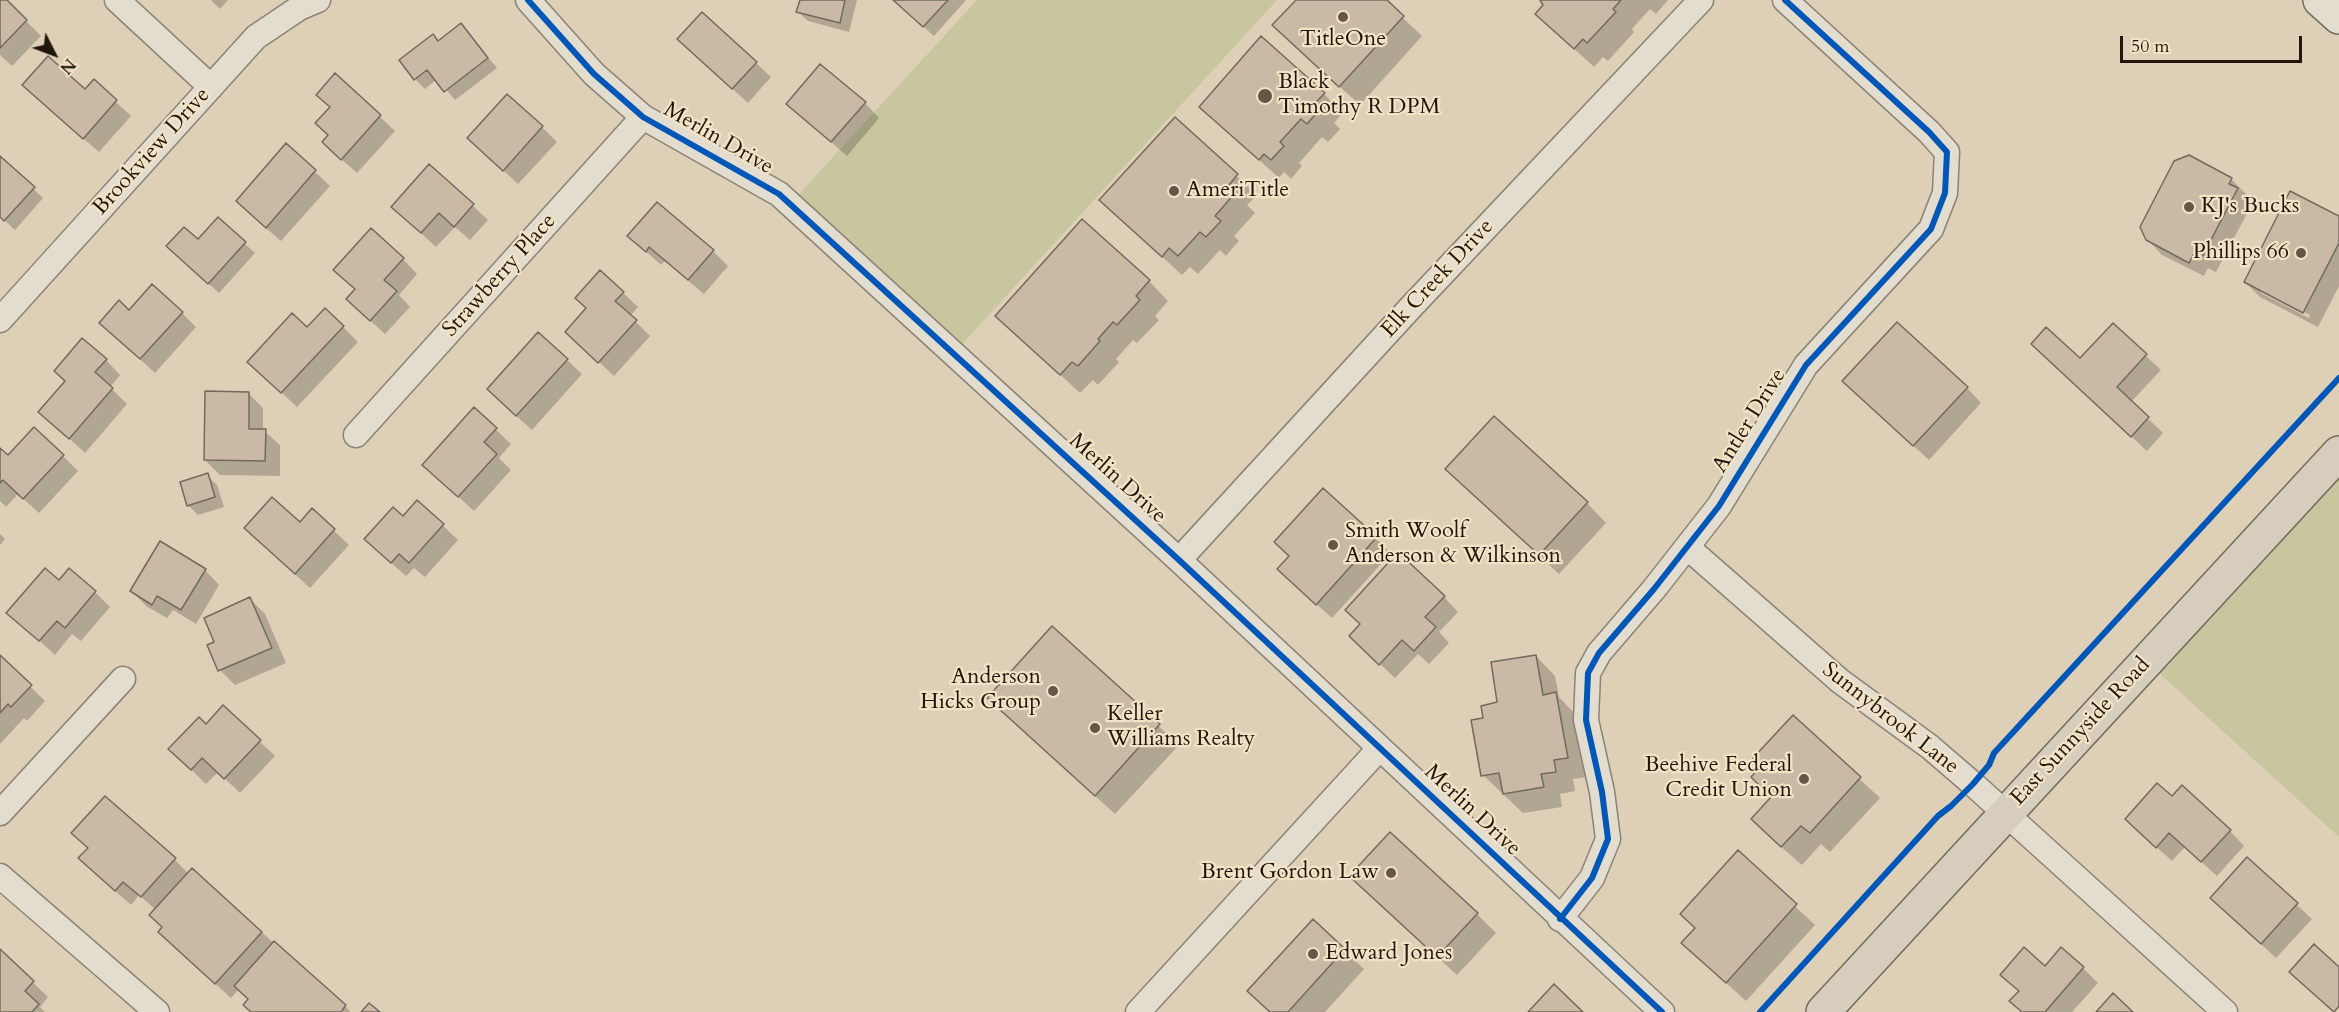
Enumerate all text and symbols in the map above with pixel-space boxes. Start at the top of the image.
marker: TitleOne [1336,10,1350,24]
north arrow [24,24,84,84]
scale bar [2123,24,2304,62]
place label: TitleOne [1300,27,1386,53]
text: 50 m [2131,34,2170,59]
text: N [55,54,80,79]
place label: Black Timothy R DPM [1278,70,1440,122]
street label: Brookview Drive [88,83,216,221]
marker: Black Timothy R DPM [1256,87,1274,105]
street label: Merlin Drive [659,97,777,181]
place label: AmeriTitle [1186,178,1289,204]
marker: AmeriTitle [1167,184,1181,198]
place label: KJ's Bucks [2201,194,2299,220]
marker: KJ's Bucks [2182,200,2196,214]
street label: Strawberry Place [438,209,562,343]
street label: Elk Creek Drive [1376,214,1500,344]
place label: Phillips 66 [2193,240,2289,266]
marker: Phillips 66 [2294,246,2308,260]
street label: Antler Drive [1708,364,1792,478]
street label: Merlin Drive [1063,428,1171,530]
place label: Smith Woolf Anderson & Wilkinson [1345,519,1561,570]
marker: Smith Woolf Anderson & Wilkinson [1326,538,1340,552]
street label: East Sunnyside Road [2006,653,2156,811]
street label: Sunnybrook Lane [1816,657,1964,781]
place label: Anderson Hicks Group [920,665,1041,716]
marker: Anderson Hicks Group [1046,684,1060,698]
place label: Keller Williams Realty [1107,702,1255,754]
marker: Keller Williams Realty [1088,721,1102,735]
place label: Beehive Federal Credit Union [1644,753,1792,804]
street label: Merlin Drive [1418,760,1526,862]
marker: Beehive Federal Credit Union [1797,772,1811,786]
place label: Brent Gordon Law [1201,860,1379,886]
marker: Brent Gordon Law [1384,866,1398,880]
place label: Edward Jones [1325,941,1452,967]
marker: Edward Jones [1306,947,1320,961]

